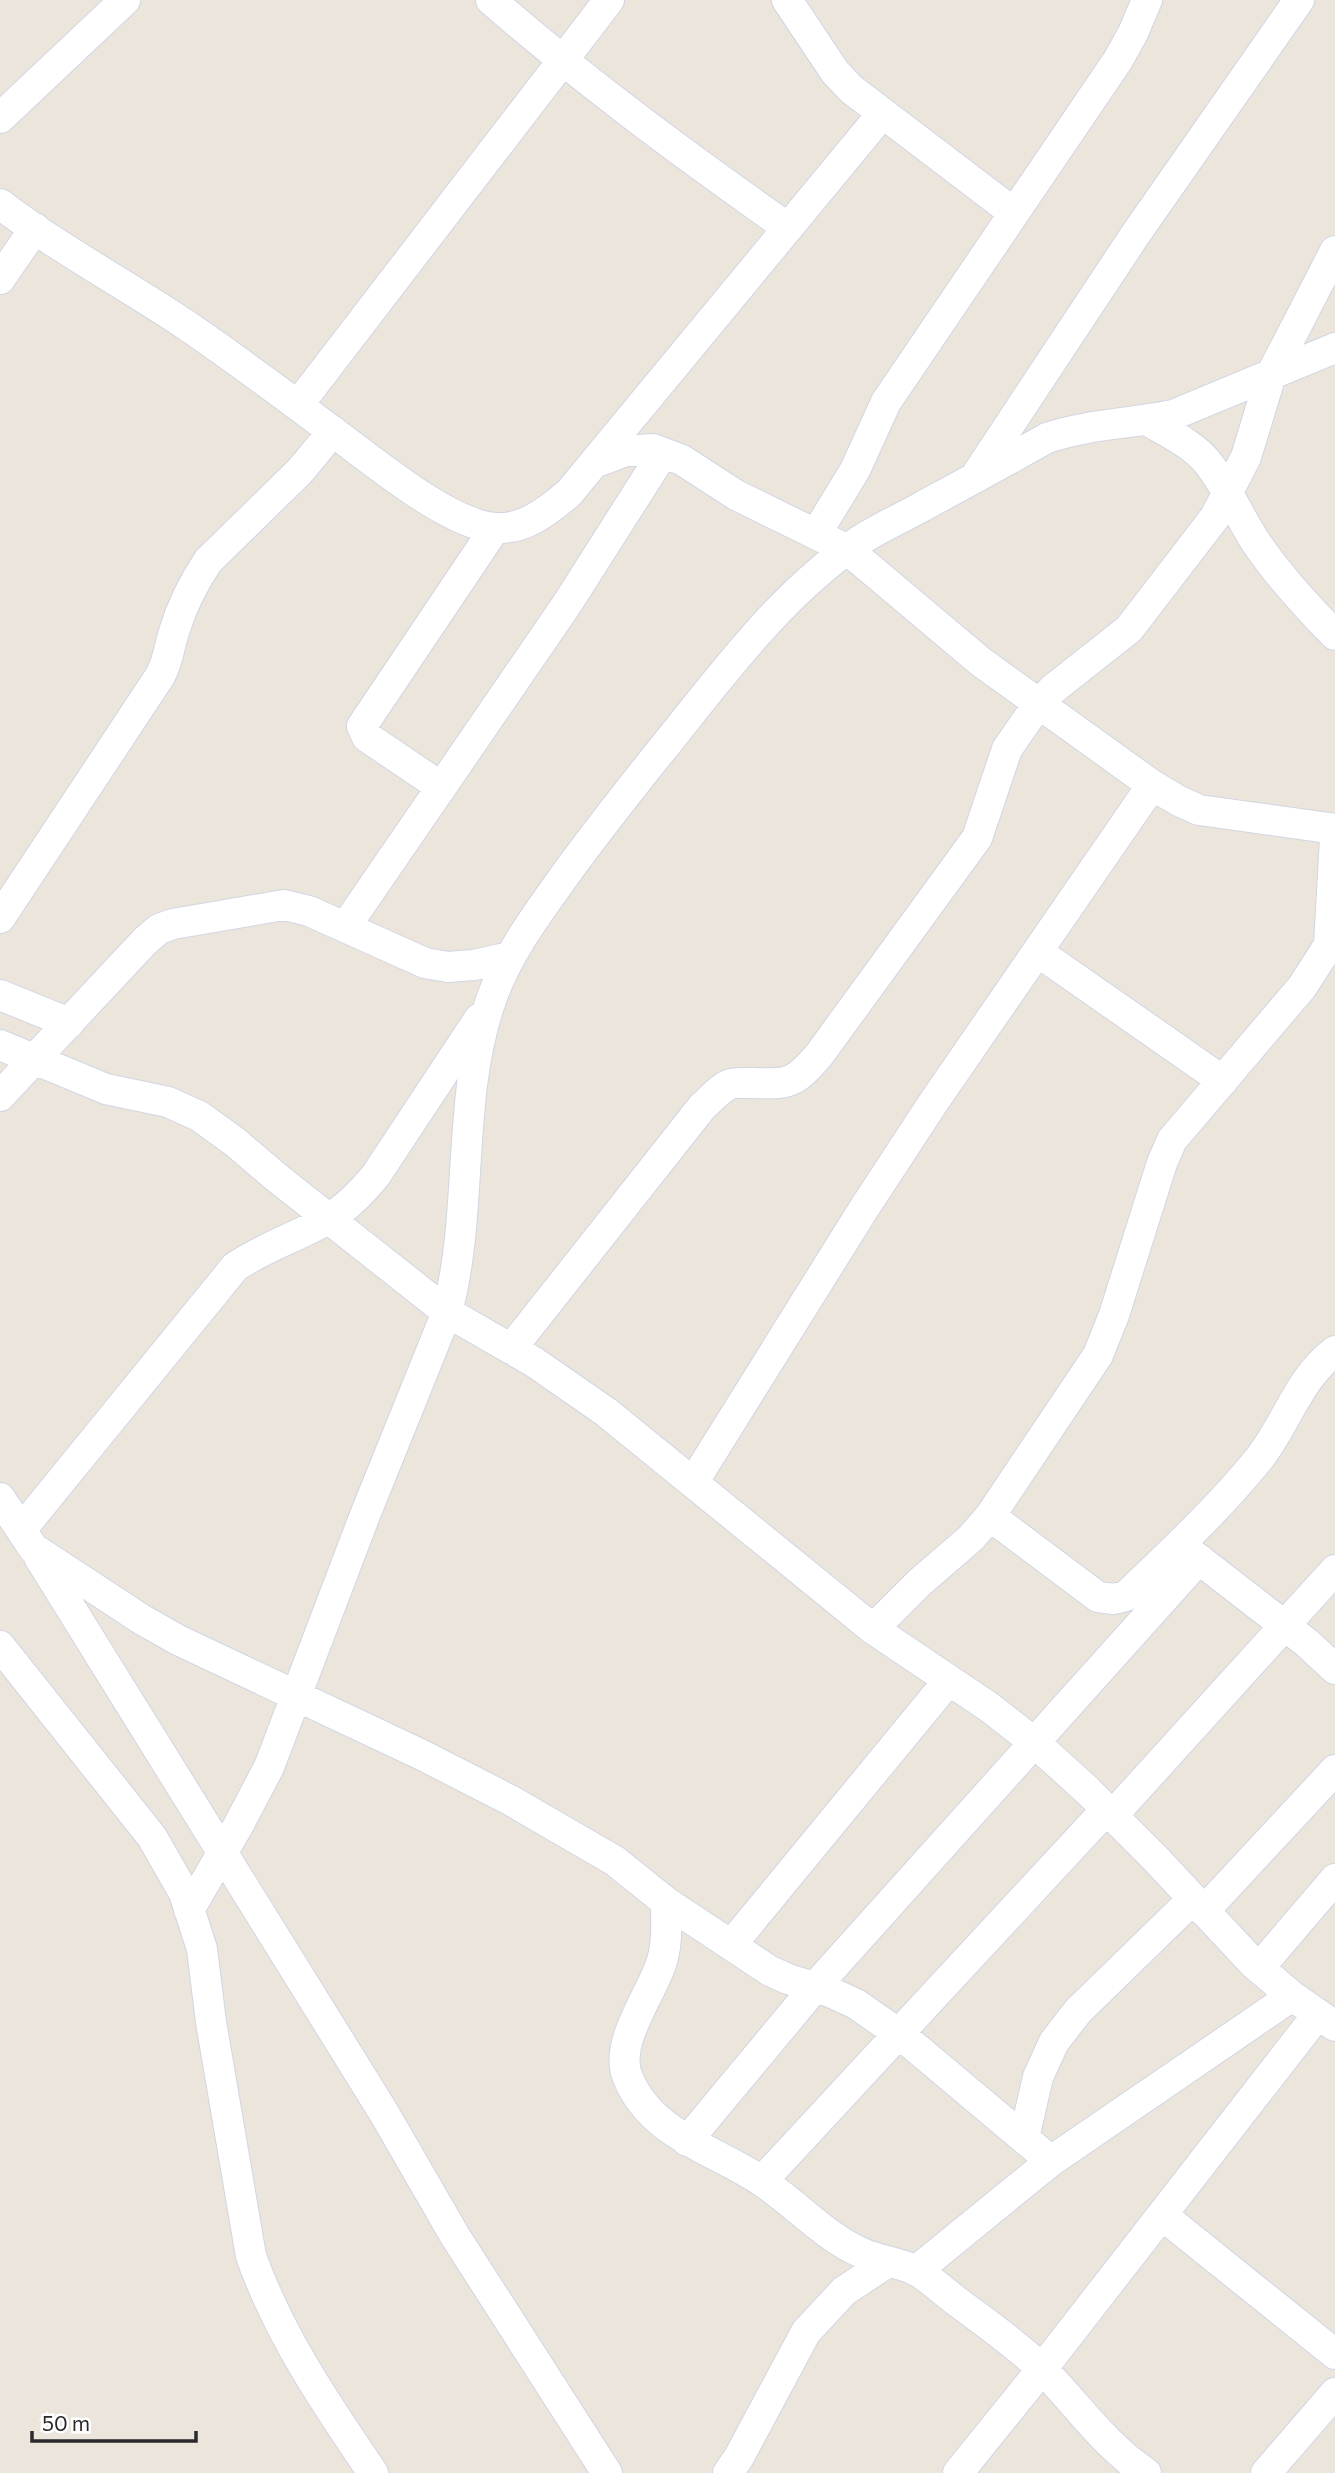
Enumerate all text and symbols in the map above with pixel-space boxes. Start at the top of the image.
scale bar [32,2400,196,2444]
text: 50 m [42,2410,90,2435]

